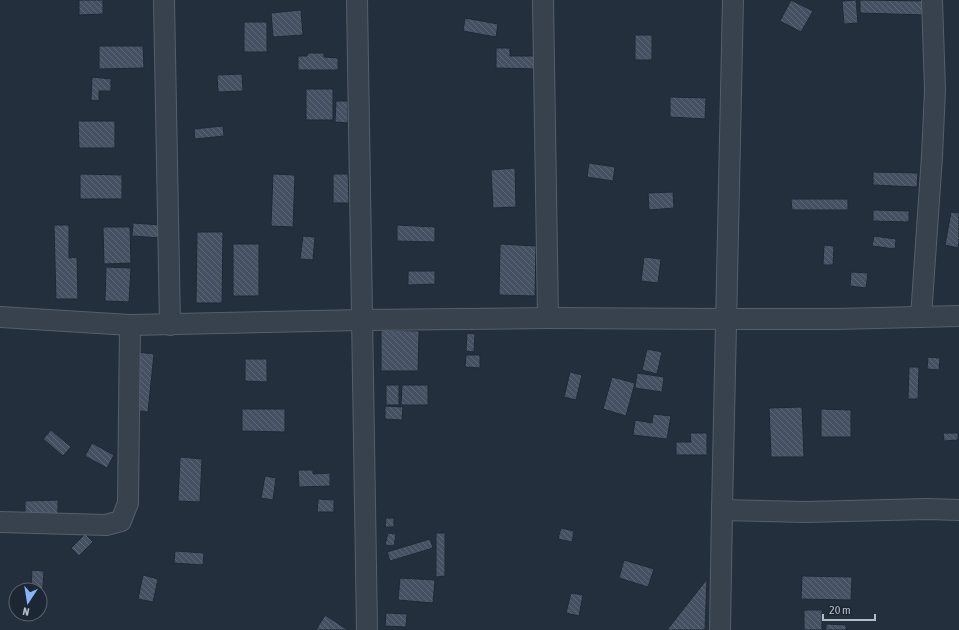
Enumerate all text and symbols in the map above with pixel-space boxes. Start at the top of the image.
north arrow [8,582,48,622]
scale bar [823,596,875,622]
text: 20 m [829,603,851,617]
text: N [21,605,30,618]

